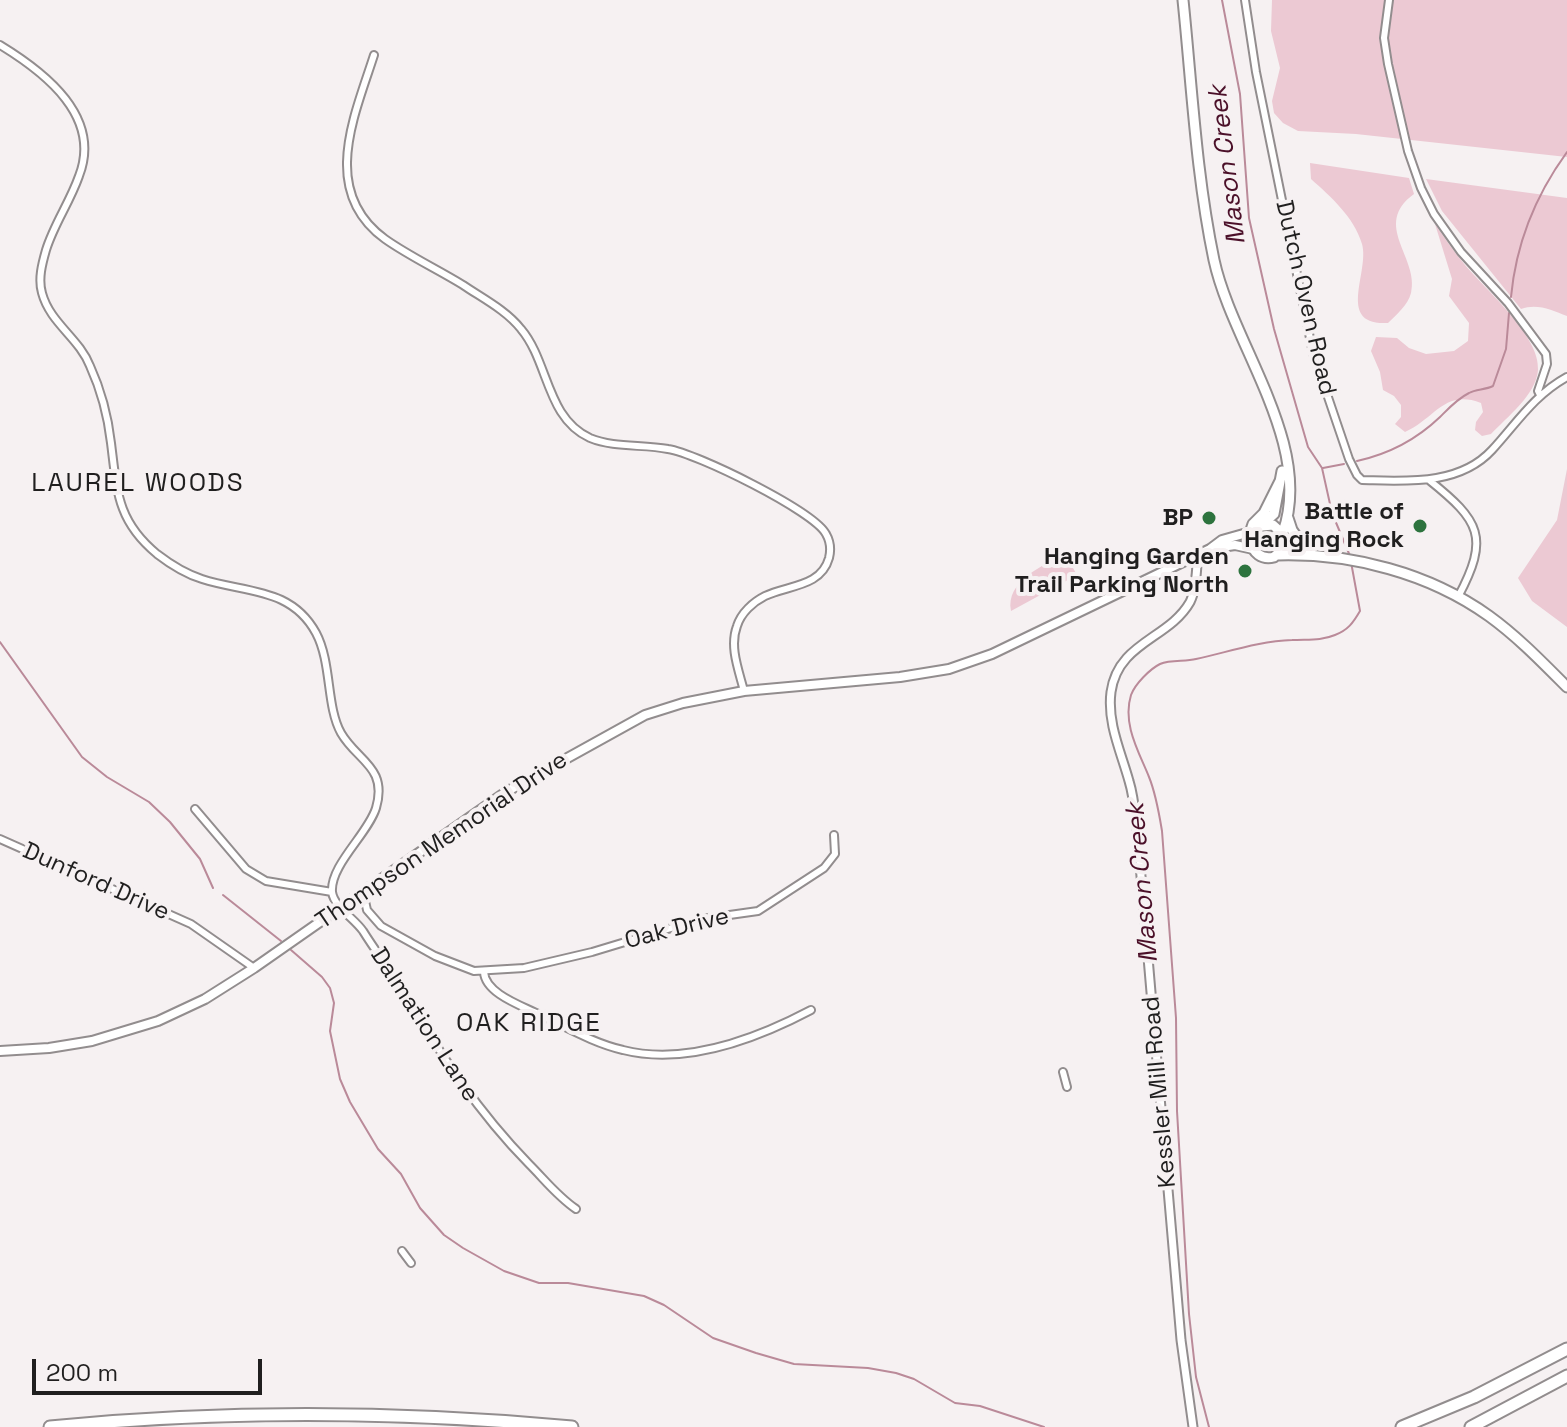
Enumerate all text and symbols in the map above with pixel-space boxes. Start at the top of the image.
water label: Mason Creek [1203,83,1253,247]
street label: Dutch Oven Road [1269,198,1341,398]
district label: LAUREL WOODS [31,468,245,500]
place label: Battle of Hanging Rock [1244,498,1404,554]
place label: BP [1163,504,1193,532]
marker: BP [1200,509,1218,527]
marker: Battle of Hanging Rock [1411,517,1429,535]
place label: Hanging Garden Trail Parking North [1015,543,1229,599]
marker: Hanging Garden Trail Parking North [1236,562,1254,580]
street label: Thompson Memorial Drive [311,746,573,936]
water label: Mason Creek [1120,802,1166,964]
street label: Dunford Drive [18,837,174,927]
street label: Oak Drive [622,902,732,956]
street label: Dalmation Lane [364,943,484,1107]
street label: Kessler Mill Road [1137,995,1183,1189]
district label: OAK RIDGE [456,1008,602,1040]
scale bar [36,1343,266,1393]
text: 200 m [46,1357,118,1388]

